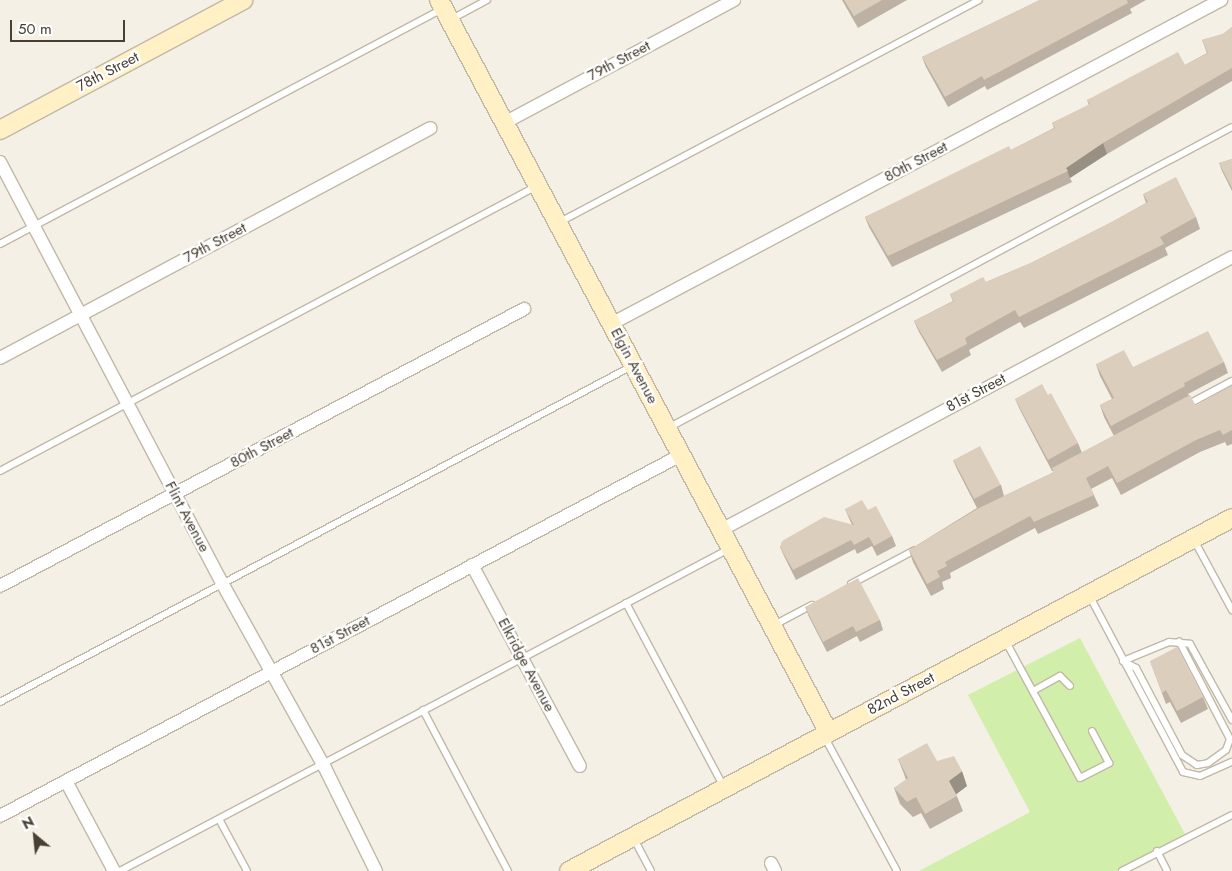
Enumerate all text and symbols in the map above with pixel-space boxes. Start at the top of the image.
scale bar [12,10,128,42]
text: 50 m [18,18,52,40]
street label: 79th Street [585,37,653,85]
street label: 78th Street [74,48,142,96]
street label: 80th Street [881,138,951,186]
street label: 79th Street [181,219,249,267]
street label: Elgin Avenue [607,325,661,407]
street label: 81st Street [943,370,1009,416]
street label: 80th Street [227,424,297,472]
street label: Flint Avenue [161,479,213,555]
street label: 81st Street [307,612,373,658]
street label: Elkridge Avenue [494,615,558,715]
street label: 82nd Street [864,669,938,719]
north arrow [10,811,60,861]
text: N [18,811,38,834]

